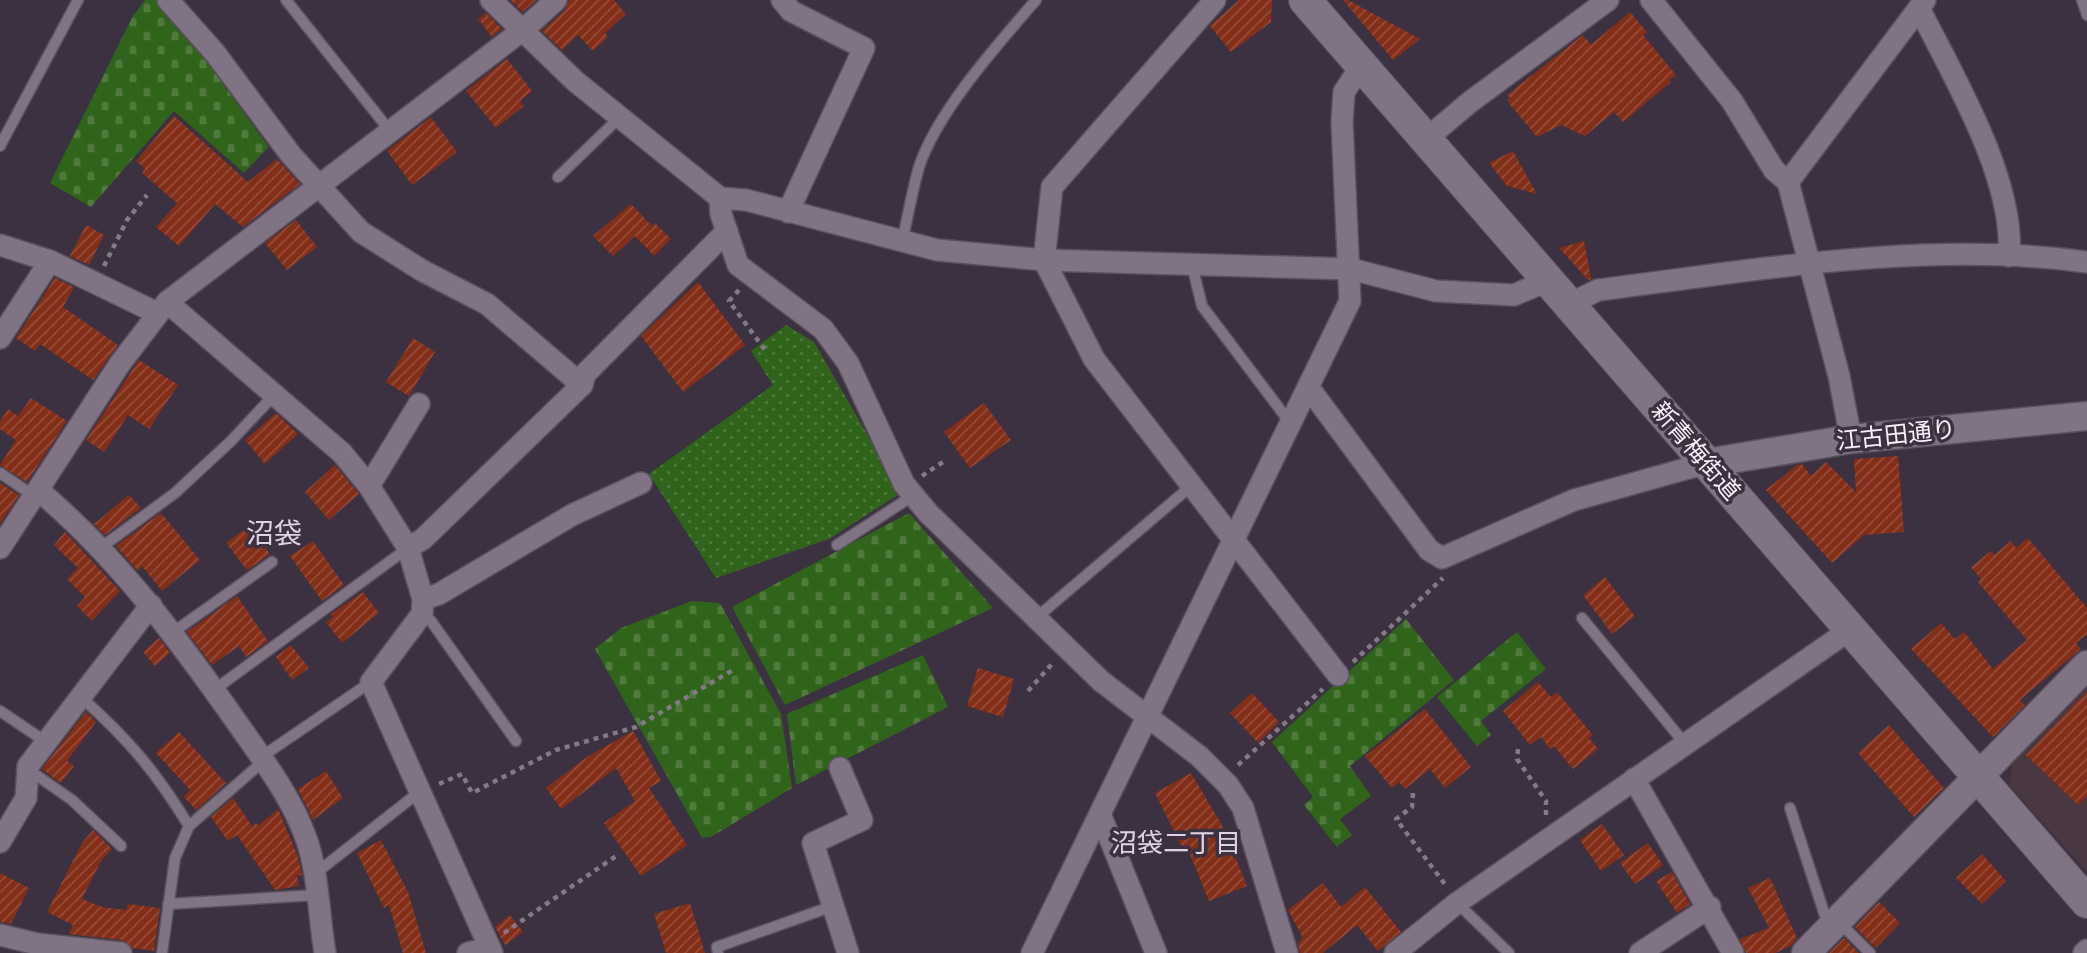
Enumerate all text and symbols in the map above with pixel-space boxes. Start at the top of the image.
street label: 新青梅街道 [1647,397,1745,505]
street label: 江古田通り [1835,416,1957,454]
district label: 沼袋 [246,519,302,549]
district label: 沼袋二丁目 [1111,829,1241,857]

